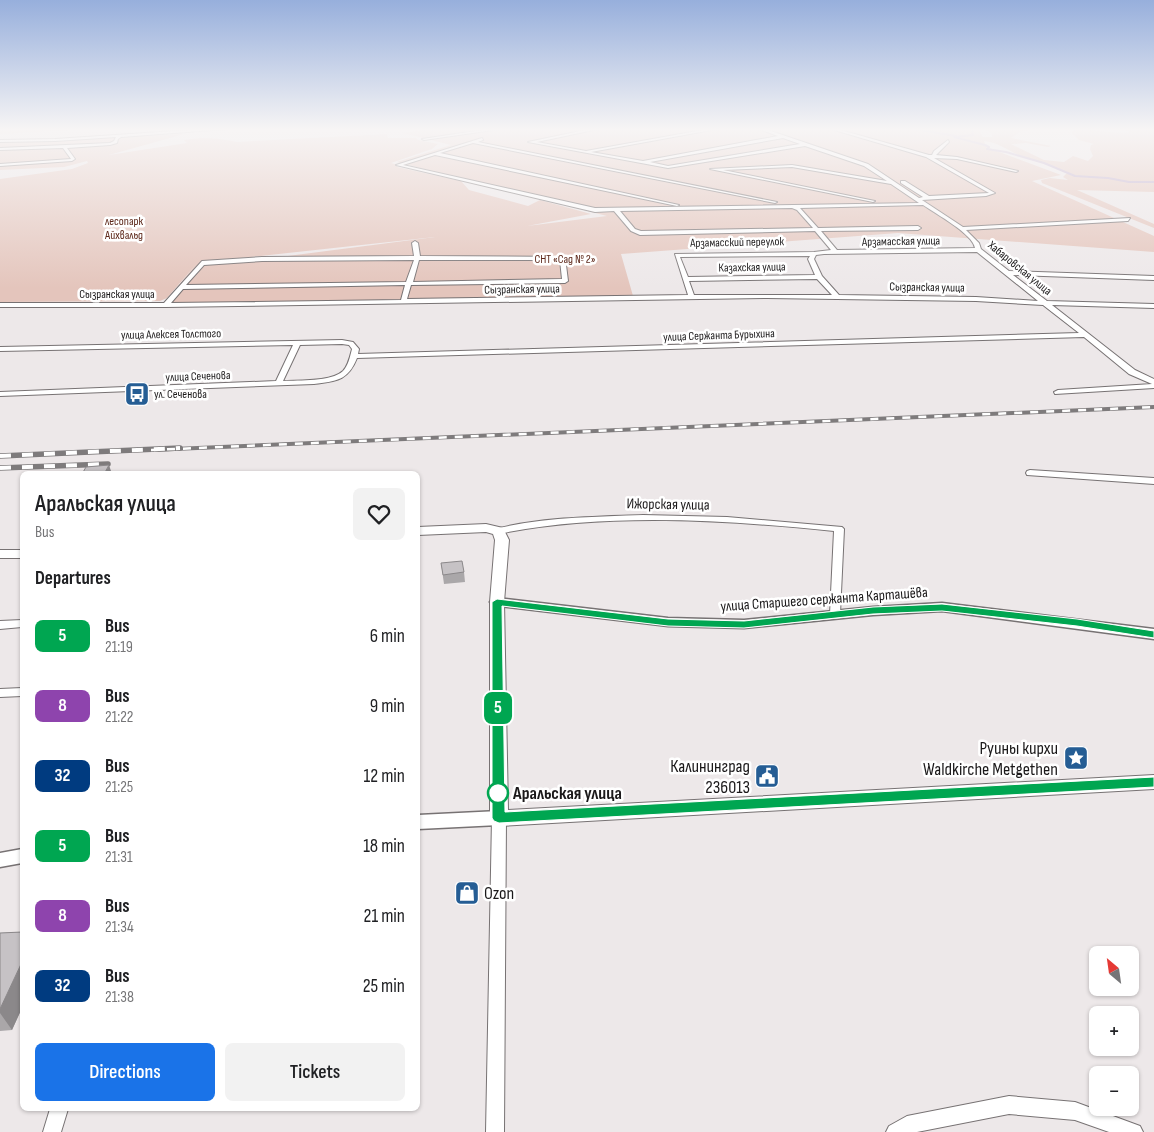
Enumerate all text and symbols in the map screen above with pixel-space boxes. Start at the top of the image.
park label: лесопарк Айхвальд [104,214,143,243]
street label: Арзамасская улица [861,233,941,250]
street label: Арзамасский переулок [689,234,784,251]
street label: Хабаровская улица [984,237,1055,299]
park label: СНТ «Сад № 2» [534,252,596,267]
street label: Казахская улица [718,259,786,276]
street label: Сызранская улица [889,279,965,296]
street label: Сызранская улица [484,281,560,298]
street label: Сызранская улица [79,287,155,302]
street label: улица Алексея Толстого [121,326,221,343]
street label: улица Сержанта Бурыхина [663,326,776,345]
street label: улица Сеченова [165,368,231,385]
bus stop icon: ул. Сеченова [124,381,150,407]
place label: ул. Сеченова [154,387,207,402]
button: heart [353,488,405,540]
text: Аральская улица [35,489,176,518]
street label: Ижорская улица [626,494,710,515]
text: Bus [35,523,55,542]
text: Departures [35,567,111,590]
street label: улица Старшего сержанта Карташёва [720,583,929,616]
text: Bus [105,615,130,638]
text: 5 [59,625,66,646]
text: 6 min [370,625,405,648]
text: 21:19 [105,638,133,657]
text: Bus [105,685,130,708]
line badge: 5 [482,692,514,724]
text: 8 [58,695,67,716]
text: 9 min [370,695,405,718]
text: 5 [494,697,502,718]
text: 21:22 [105,708,133,727]
place label: Руины кирхи Waldkirche Metgethen [923,738,1058,780]
place icon: Руины кирхи Waldkirche Metgethen [1063,745,1089,771]
text: Bus [105,755,130,778]
place label: Калининград 236013 [670,756,750,798]
public building icon: Калининград 236013 [754,763,780,789]
text: 32 [55,765,70,786]
text: 12 min [363,765,405,788]
text: 21:25 [105,778,133,797]
marker: Аральская улица [487,782,509,804]
place label: Аральская улица [512,783,622,804]
text: Bus [105,825,130,848]
text: 5 [59,835,66,856]
text: 18 min [363,835,405,858]
text: 21:31 [105,848,133,867]
shop icon: Ozon [454,880,480,906]
place label: Ozon [484,883,514,904]
text: Bus [105,895,130,918]
text: 8 [58,905,67,926]
text: 21 min [364,905,405,928]
text: 21:34 [105,918,134,937]
north arrow [1089,946,1139,996]
map controls [1089,946,1139,1116]
text: Bus [105,965,130,988]
text: 32 [55,975,70,996]
text: 25 min [363,975,405,998]
text: 21:38 [105,988,134,1007]
button: + [1089,1006,1139,1056]
button: Directions [35,1043,215,1101]
button: Tickets [225,1043,405,1101]
button: − [1089,1066,1139,1116]

